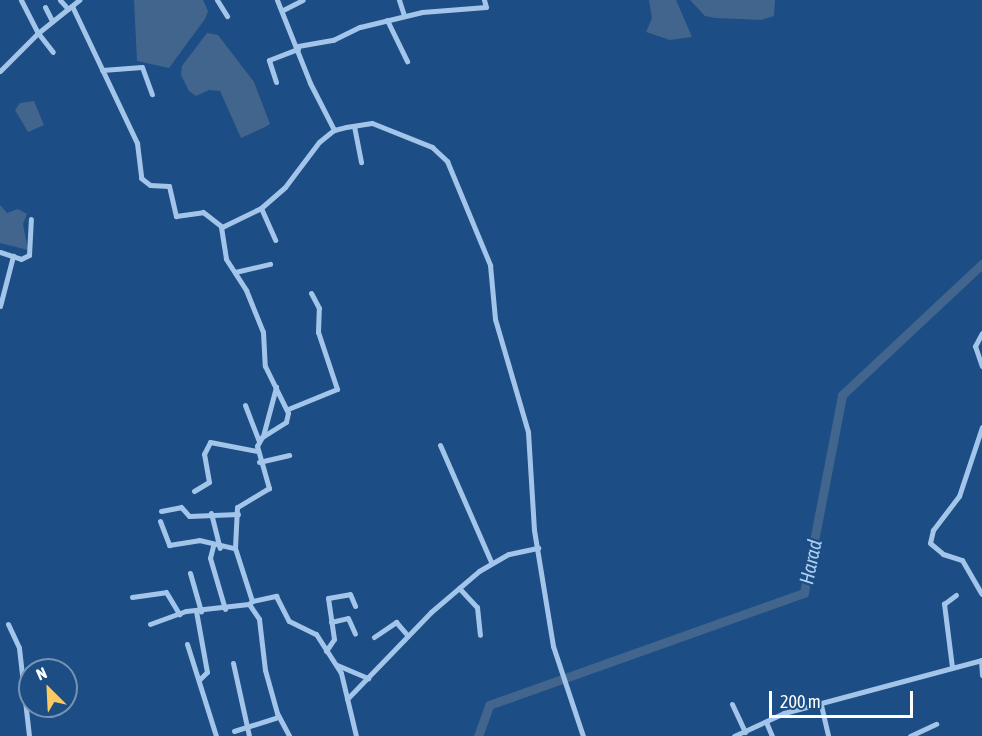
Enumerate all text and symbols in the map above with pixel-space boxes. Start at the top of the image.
water label: Harad [794,537,826,587]
north arrow [18,658,78,718]
text: N [34,663,49,684]
scale bar [772,679,916,717]
text: 200 m [780,691,821,712]

